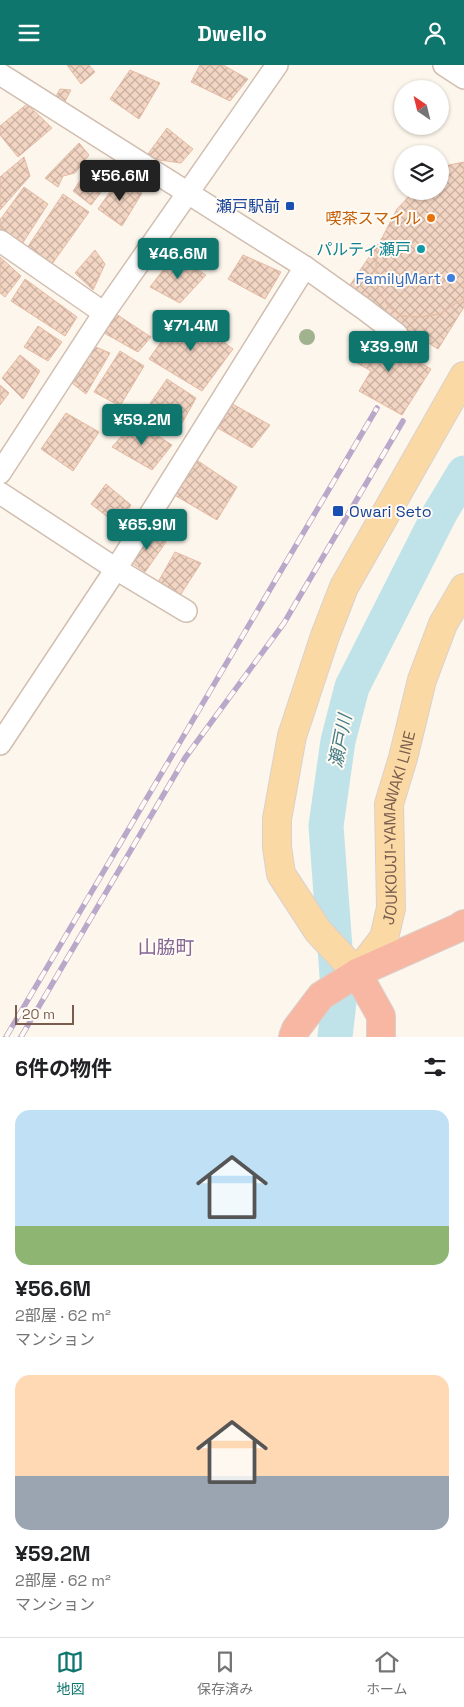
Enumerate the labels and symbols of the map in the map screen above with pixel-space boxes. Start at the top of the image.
north arrow [394,80,449,135]
pin: ¥56.6M [79,159,161,202]
place label: 瀬戸駅前 [216,196,280,217]
marker: 瀬戸駅前 [284,200,296,212]
place label: 喫茶スマイル [325,208,421,229]
marker: 喫茶スマイル [425,212,437,224]
pin: ¥46.6M [137,237,219,280]
place label: パルティ瀬戸 [316,239,411,260]
marker: パルティ瀬戸 [415,243,427,255]
place label: FamilyMart [355,268,441,289]
marker: FamilyMart [445,272,457,284]
pin: ¥71.4M [150,309,232,352]
pin: ¥39.9M [348,331,430,373]
pin: ¥59.2M [101,403,183,446]
place label: Owari Seto [349,501,432,522]
marker: Owari Seto [331,504,345,518]
pin: ¥65.9M [106,509,188,551]
water label: 瀬戸川 [324,710,357,770]
street label: JOUKOUJI-YAMAWAKI LINE [377,729,420,927]
district label: 山脇町 [137,935,195,960]
scale bar [15,1002,74,1025]

